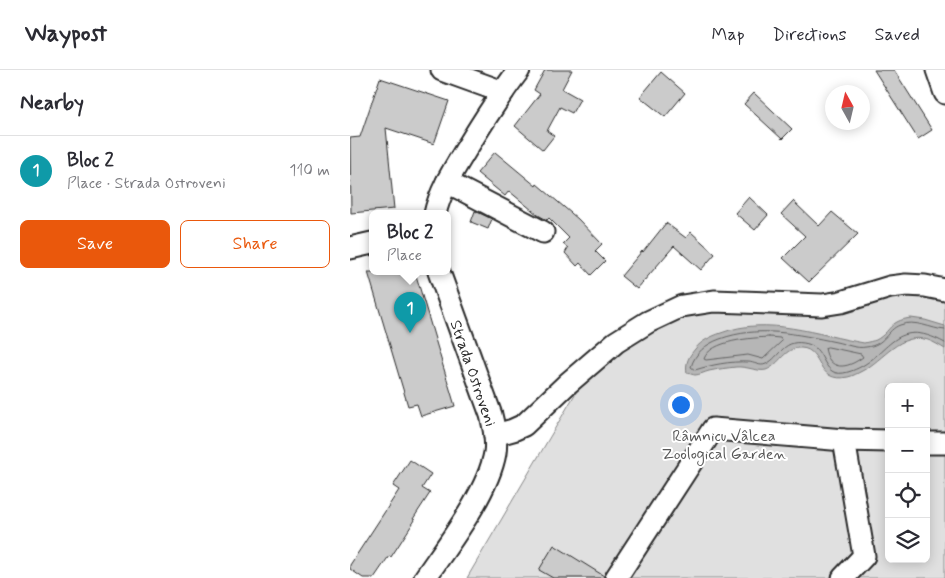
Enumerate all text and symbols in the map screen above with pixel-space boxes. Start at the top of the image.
text: Waypost [25,19,107,50]
text: Map [712,23,745,47]
text: Directions [773,23,847,47]
text: Saved [875,23,920,47]
north arrow [825,85,870,130]
text: Nearby [20,89,84,117]
text: Bloc 2 [67,148,114,173]
text: 1 [32,160,40,181]
text: 110 m [289,160,330,181]
text: Place · Strada Ostroveni [67,173,226,194]
popup [369,210,451,275]
button: Save [20,220,170,268]
button: Share [180,220,330,268]
text: Bloc 2 [387,220,433,245]
text: Place [387,245,422,266]
pin: 1 [394,292,426,333]
street label: Strada Ostroveni [445,317,501,430]
map controls [885,383,930,563]
button: + [885,383,930,428]
your location [668,392,694,418]
park label: Râmnicu Vâlcea Zoological Garden [662,426,787,466]
button: − [885,428,930,473]
button: locate [885,473,930,518]
button: layers [885,518,930,563]

